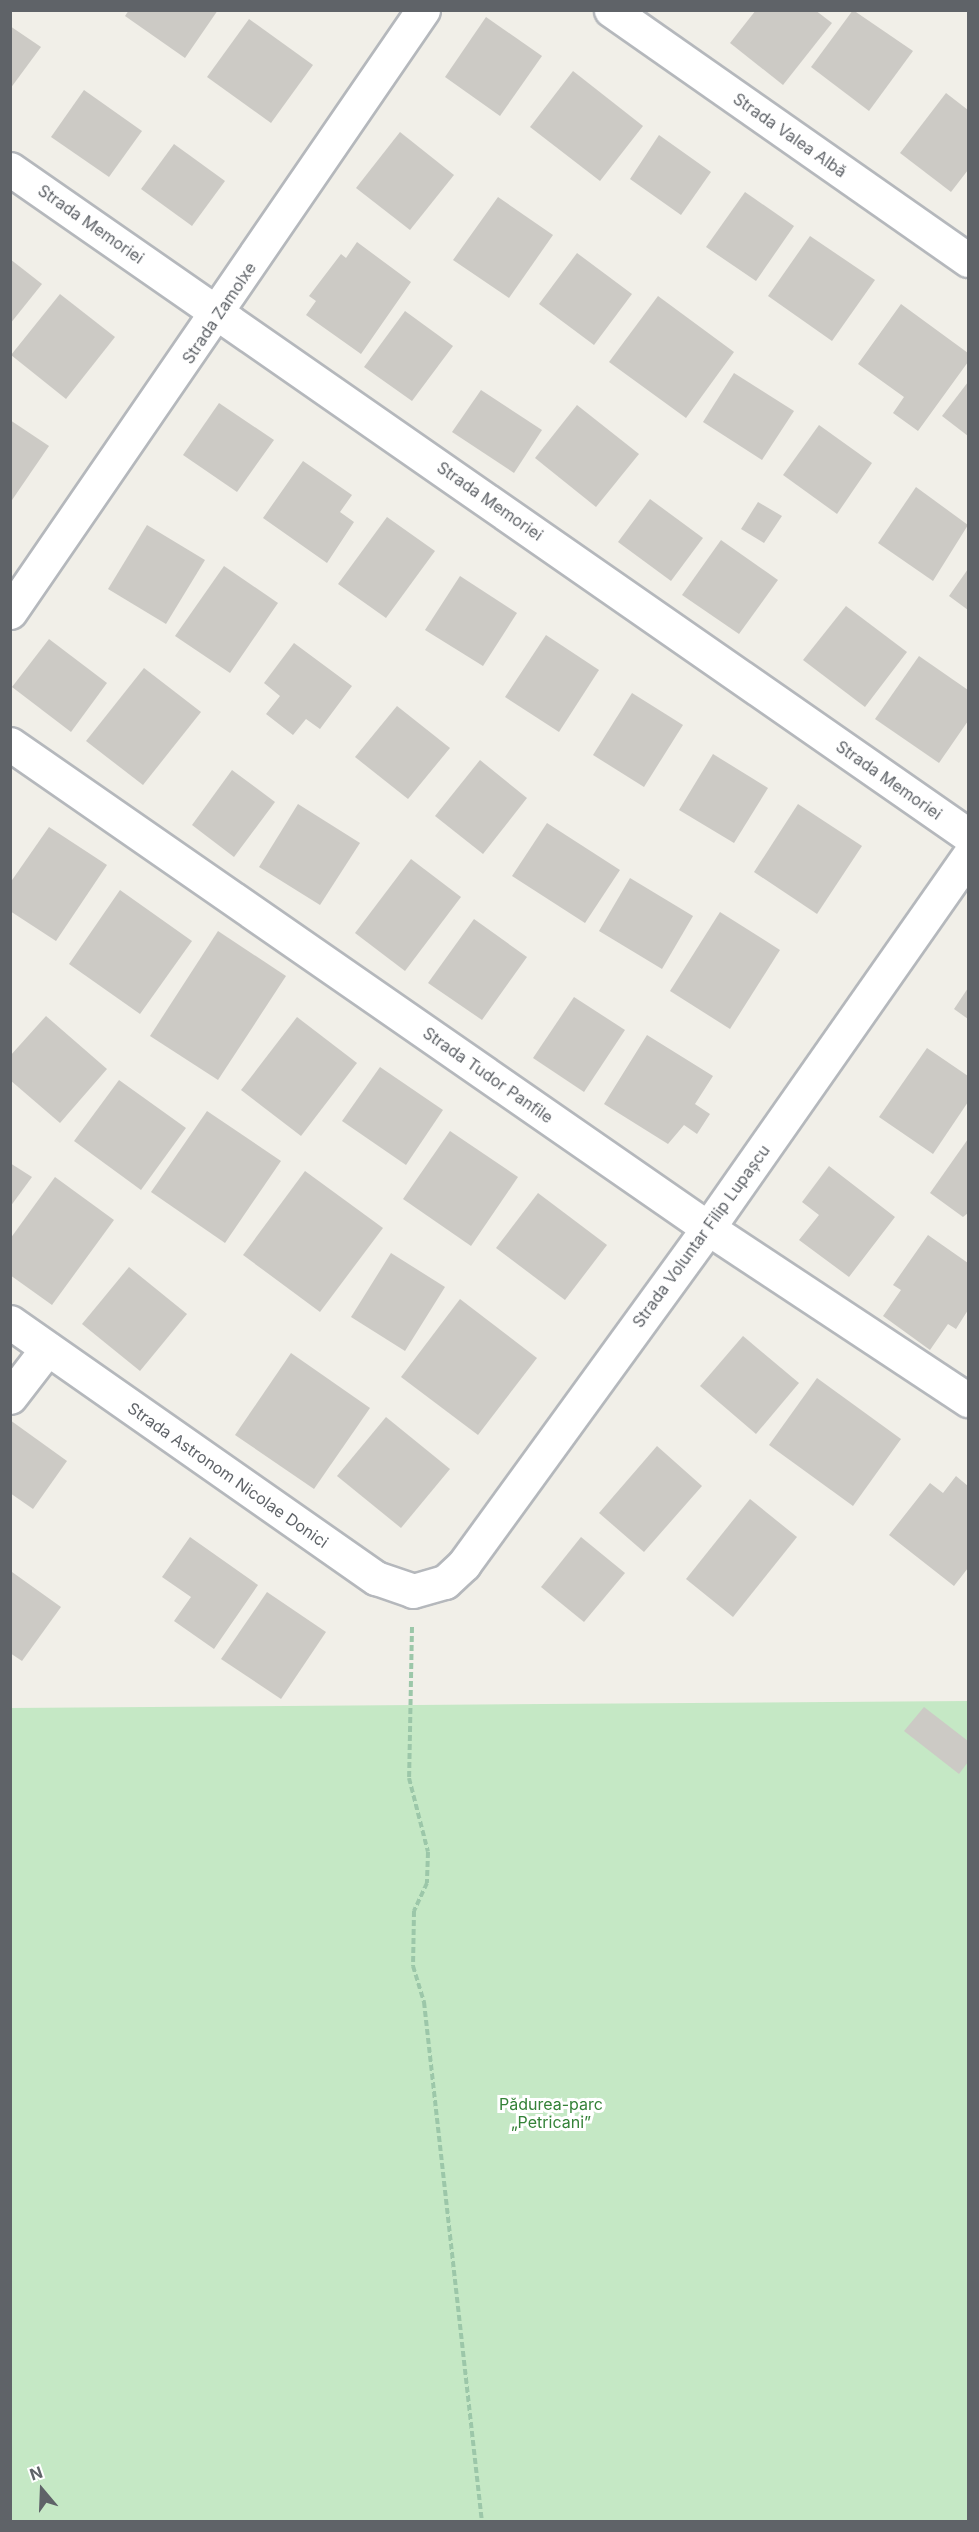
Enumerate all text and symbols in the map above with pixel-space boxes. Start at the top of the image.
street label: Strada Valea Albă [730,89,850,181]
street label: Strada Memoriei [34,180,148,268]
street label: Strada Zamolxe [178,259,260,367]
street label: Strada Memoriei [433,457,547,545]
street label: Strada Memoriei [832,736,946,824]
street label: Strada Tudor Panfile [419,1023,557,1127]
street label: Strada Voluntar Filip Lupașcu [628,1141,774,1331]
street label: Strada Astronom Nicolae Donici [124,1398,332,1552]
park label: Pădurea-parc „Petricani” [499,2094,603,2132]
north arrow [12,2460,72,2520]
text: N [27,2462,45,2484]

